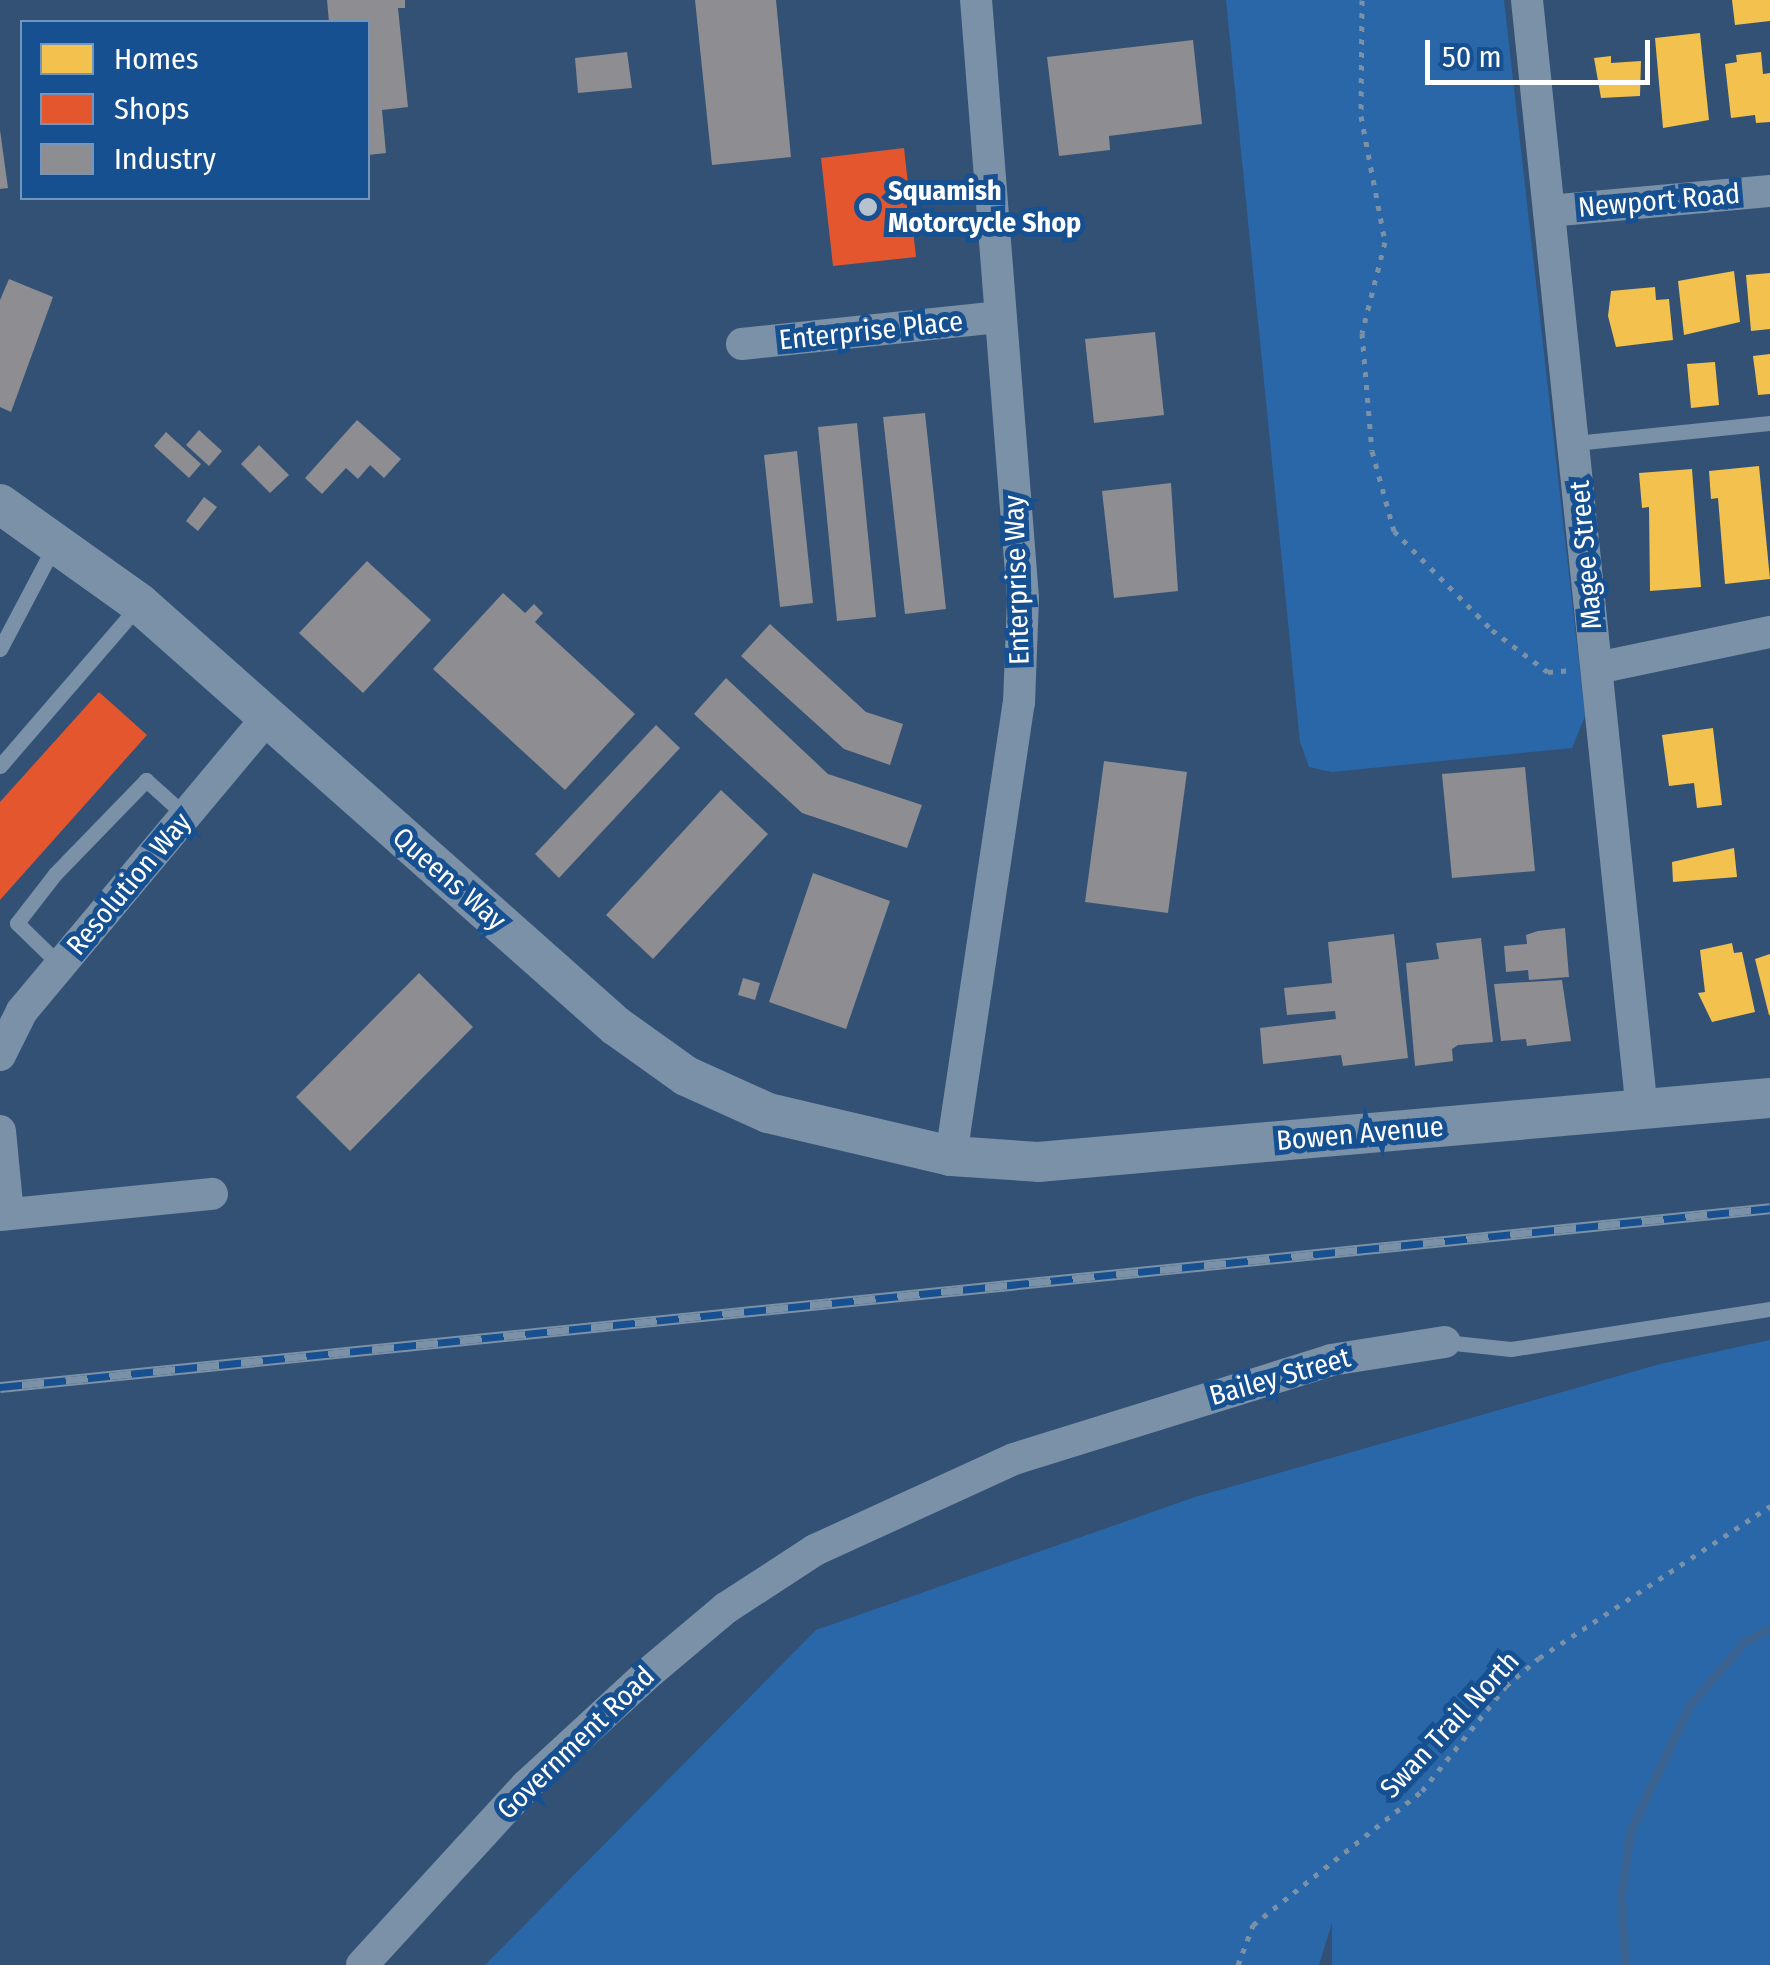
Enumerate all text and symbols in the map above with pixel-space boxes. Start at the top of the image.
legend [20,20,370,200]
scale bar [1430,20,1655,82]
text: 50 m [1442,39,1502,75]
text: Homes [114,41,199,77]
text: Shops [114,91,189,127]
text: Industry [114,141,216,177]
place label: Squamish Motorcycle Shop [888,174,1081,240]
street label: Newport Road [1577,177,1741,225]
marker: Squamish Motorcycle Shop [857,196,879,218]
street label: Enterprise Place [777,305,965,357]
street label: Magee Street [1563,479,1609,631]
street label: Enterprise Way [997,494,1037,666]
street label: Resolution Way [60,806,198,962]
street label: Queens Way [385,821,513,937]
street label: Bowen Avenue [1275,1110,1445,1158]
street label: Bailey Street [1206,1341,1354,1413]
street label: Swan Trail North [1374,1645,1526,1805]
street label: Government Road [491,1660,661,1826]

